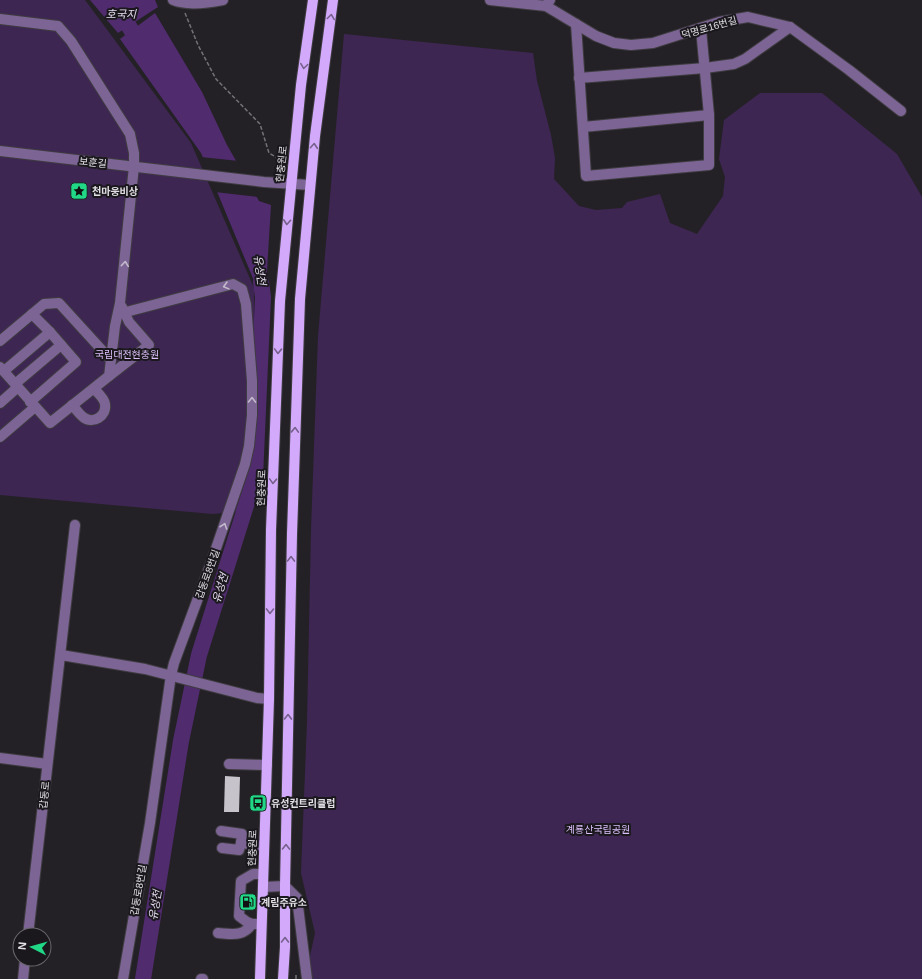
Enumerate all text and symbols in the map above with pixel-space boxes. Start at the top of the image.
water label: 호국지 [106,8,137,20]
one-way arrow [326,14,335,20]
street label: 덕명로16번길 [680,14,738,41]
one-way arrow [300,63,309,69]
one-way arrow [309,143,318,149]
street label: 현충원로 [274,145,289,183]
street label: 보훈길 [79,156,107,169]
place icon: 천마웅비상 [69,181,89,201]
place label: 천마웅비상 [92,185,138,197]
one-way arrow [283,219,292,225]
water label: 유성천 [252,254,268,288]
one-way arrow [120,261,129,267]
one-way arrow [222,281,229,290]
one-way arrow [274,348,282,354]
park label: 국립대전현충원 [95,349,159,360]
one-way arrow [248,397,256,403]
one-way arrow [291,427,299,433]
street label: 현충원로 [255,469,268,507]
one-way arrow [269,478,277,484]
one-way arrow [219,523,227,530]
street label: 갑동로8번길 [193,548,221,600]
one-way arrow [287,556,295,562]
water label: 유성천 [210,570,231,604]
one-way arrow [266,608,274,614]
one-way arrow [284,714,293,720]
street label: 갑동로 [38,781,51,809]
bus stop icon: 유성컨트리클럽 [248,793,268,813]
place label: 유성컨트리클럽 [271,798,335,809]
park label: 계룡산국립공원 [566,824,630,835]
street label: 현충원로 [246,829,259,867]
one-way arrow [282,844,290,850]
street label: 갑동로8번길 [129,864,148,916]
water label: 유성천 [147,887,164,921]
fuel station icon: 계림주유소 [238,892,258,912]
place label: 계림주유소 [261,897,307,908]
north arrow [12,927,52,967]
one-way arrow [281,937,289,943]
text: N [16,941,28,951]

